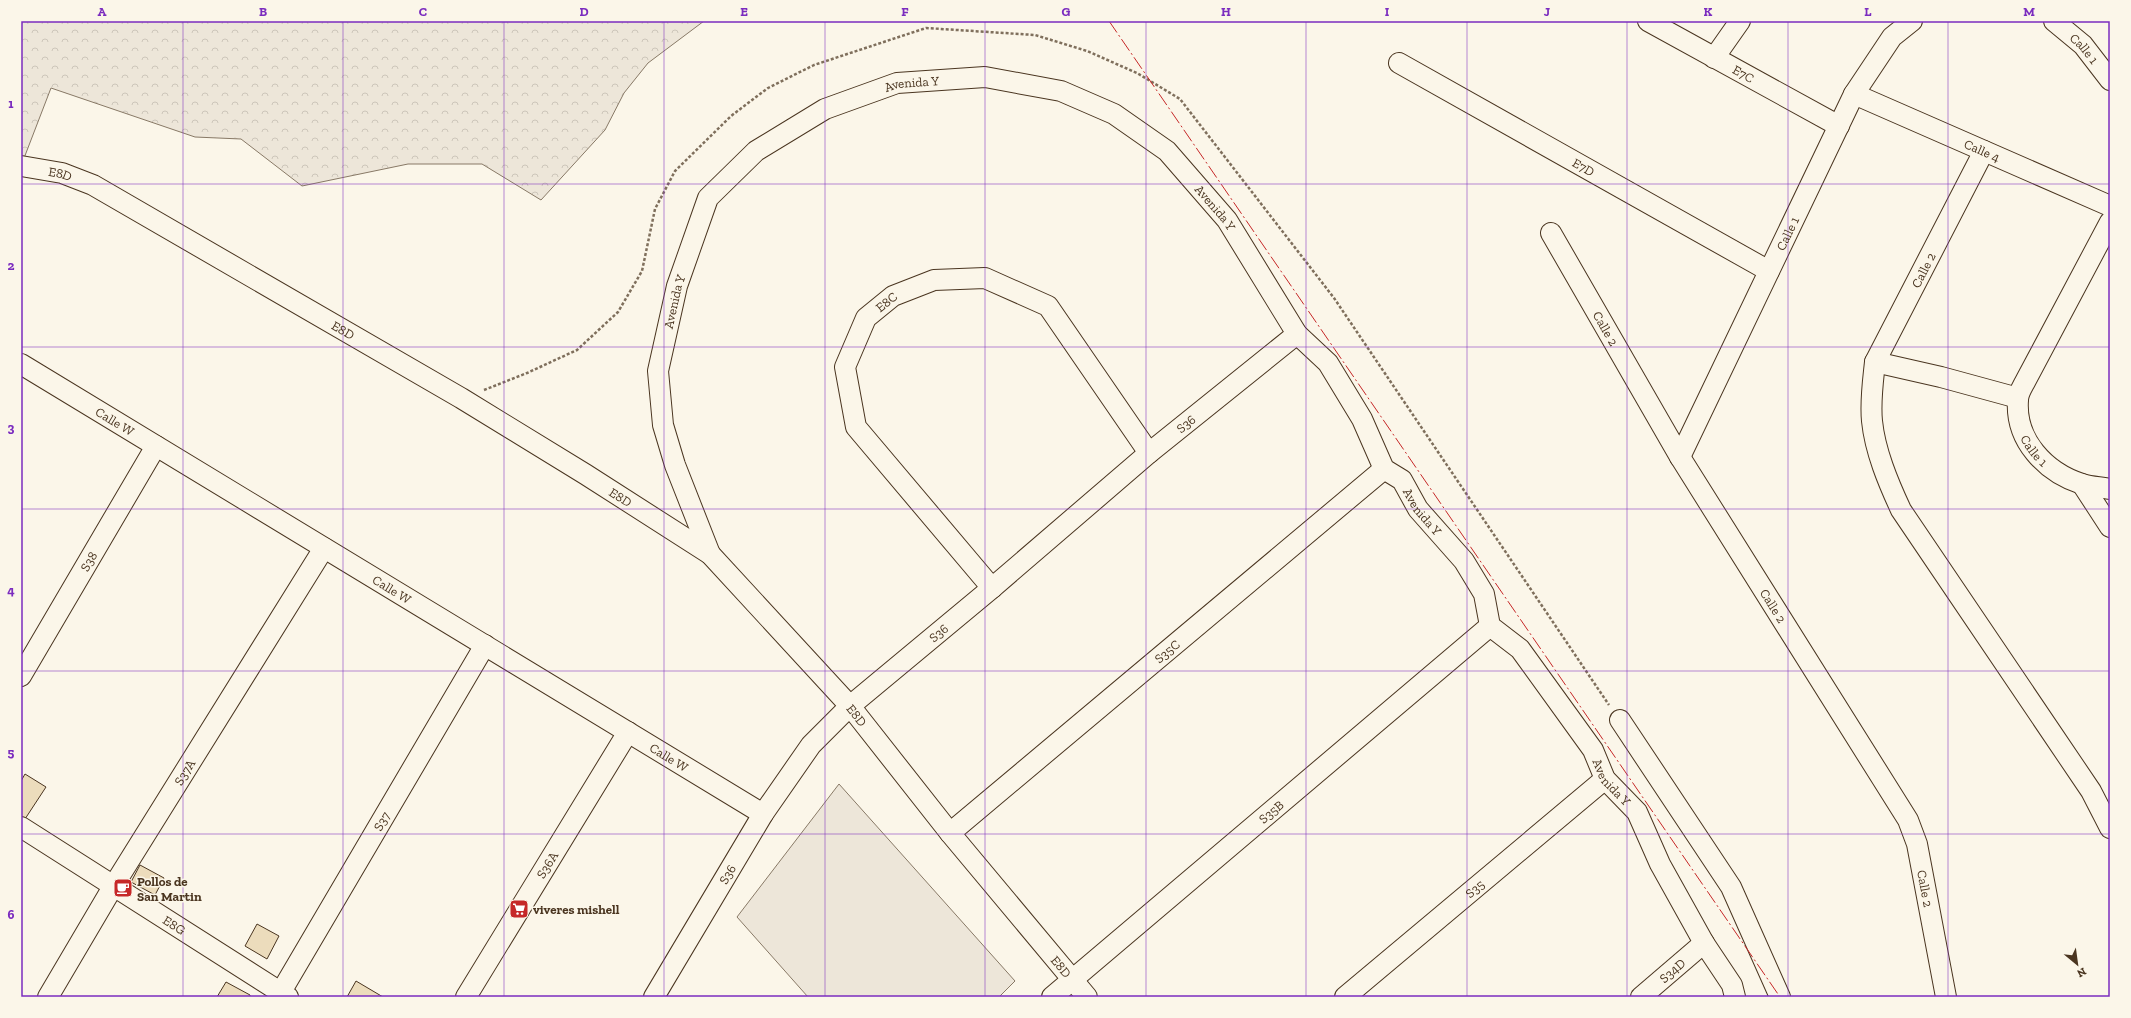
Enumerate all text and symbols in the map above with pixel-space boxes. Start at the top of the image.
text: A [98,4,107,19]
text: B [259,4,267,19]
text: C [419,4,427,19]
text: D [579,4,589,19]
text: E [740,4,748,19]
text: F [901,4,909,19]
text: G [1062,4,1071,19]
text: H [1221,4,1231,19]
text: I [1385,4,1390,19]
text: J [1544,4,1550,19]
text: K [1704,4,1713,19]
text: L [1864,4,1872,19]
text: M [2023,4,2035,19]
street label: Calle 1 [2067,30,2102,67]
street label: E7C [1730,62,1757,86]
street label: Avenida Y [882,73,940,95]
text: 1 [8,96,14,111]
street label: Calle 4 [1962,136,2002,165]
street label: E7D [1570,155,1597,179]
street label: E8D [47,164,74,184]
street label: Avenida Y [1192,182,1239,233]
street label: Calle 1 [1773,214,1802,253]
street label: Calle 2 [1908,250,1939,290]
text: 2 [8,258,15,273]
street label: Avenida Y [661,272,689,330]
street label: E8C [873,289,900,315]
street label: Calle 2 [1590,309,1621,349]
street label: E8D [329,318,357,343]
street label: Calle W [93,404,138,439]
street label: S36 [1173,412,1199,436]
text: 3 [8,420,15,435]
street label: Calle 1 [2017,432,2051,470]
street label: E8D [606,485,635,510]
street label: Avenida Y [1400,485,1445,538]
street label: S38 [77,549,100,574]
street label: Calle W [370,572,415,607]
text: 4 [7,583,15,598]
street label: Calle 2 [1757,586,1789,626]
street label: S36 [926,621,951,645]
street label: S35C [1151,637,1183,666]
street label: E8D [843,701,870,729]
street label: Calle W [647,740,692,775]
text: 5 [8,745,15,760]
street label: S37A [171,756,199,788]
street label: Avenida Y [1589,756,1634,809]
street label: S35B [1256,797,1287,827]
street label: S37 [370,809,393,834]
street label: S36A [533,848,561,881]
street label: S36 [716,862,739,887]
street label: Calle 2 [1914,869,1936,909]
place label: Pollos de San Martin [137,874,202,904]
street label: S35 [1462,876,1488,901]
cafe icon: Pollos de San Martin [112,877,134,899]
supermarket icon: viveres mishell [508,898,530,920]
place label: viveres mishell [533,902,620,917]
text: 6 [8,907,15,922]
street label: E8G [160,912,188,938]
north arrow [2057,944,2097,984]
street label: E8D [1048,953,1074,981]
street label: S34D [1656,955,1689,986]
text: N [2074,965,2088,980]

